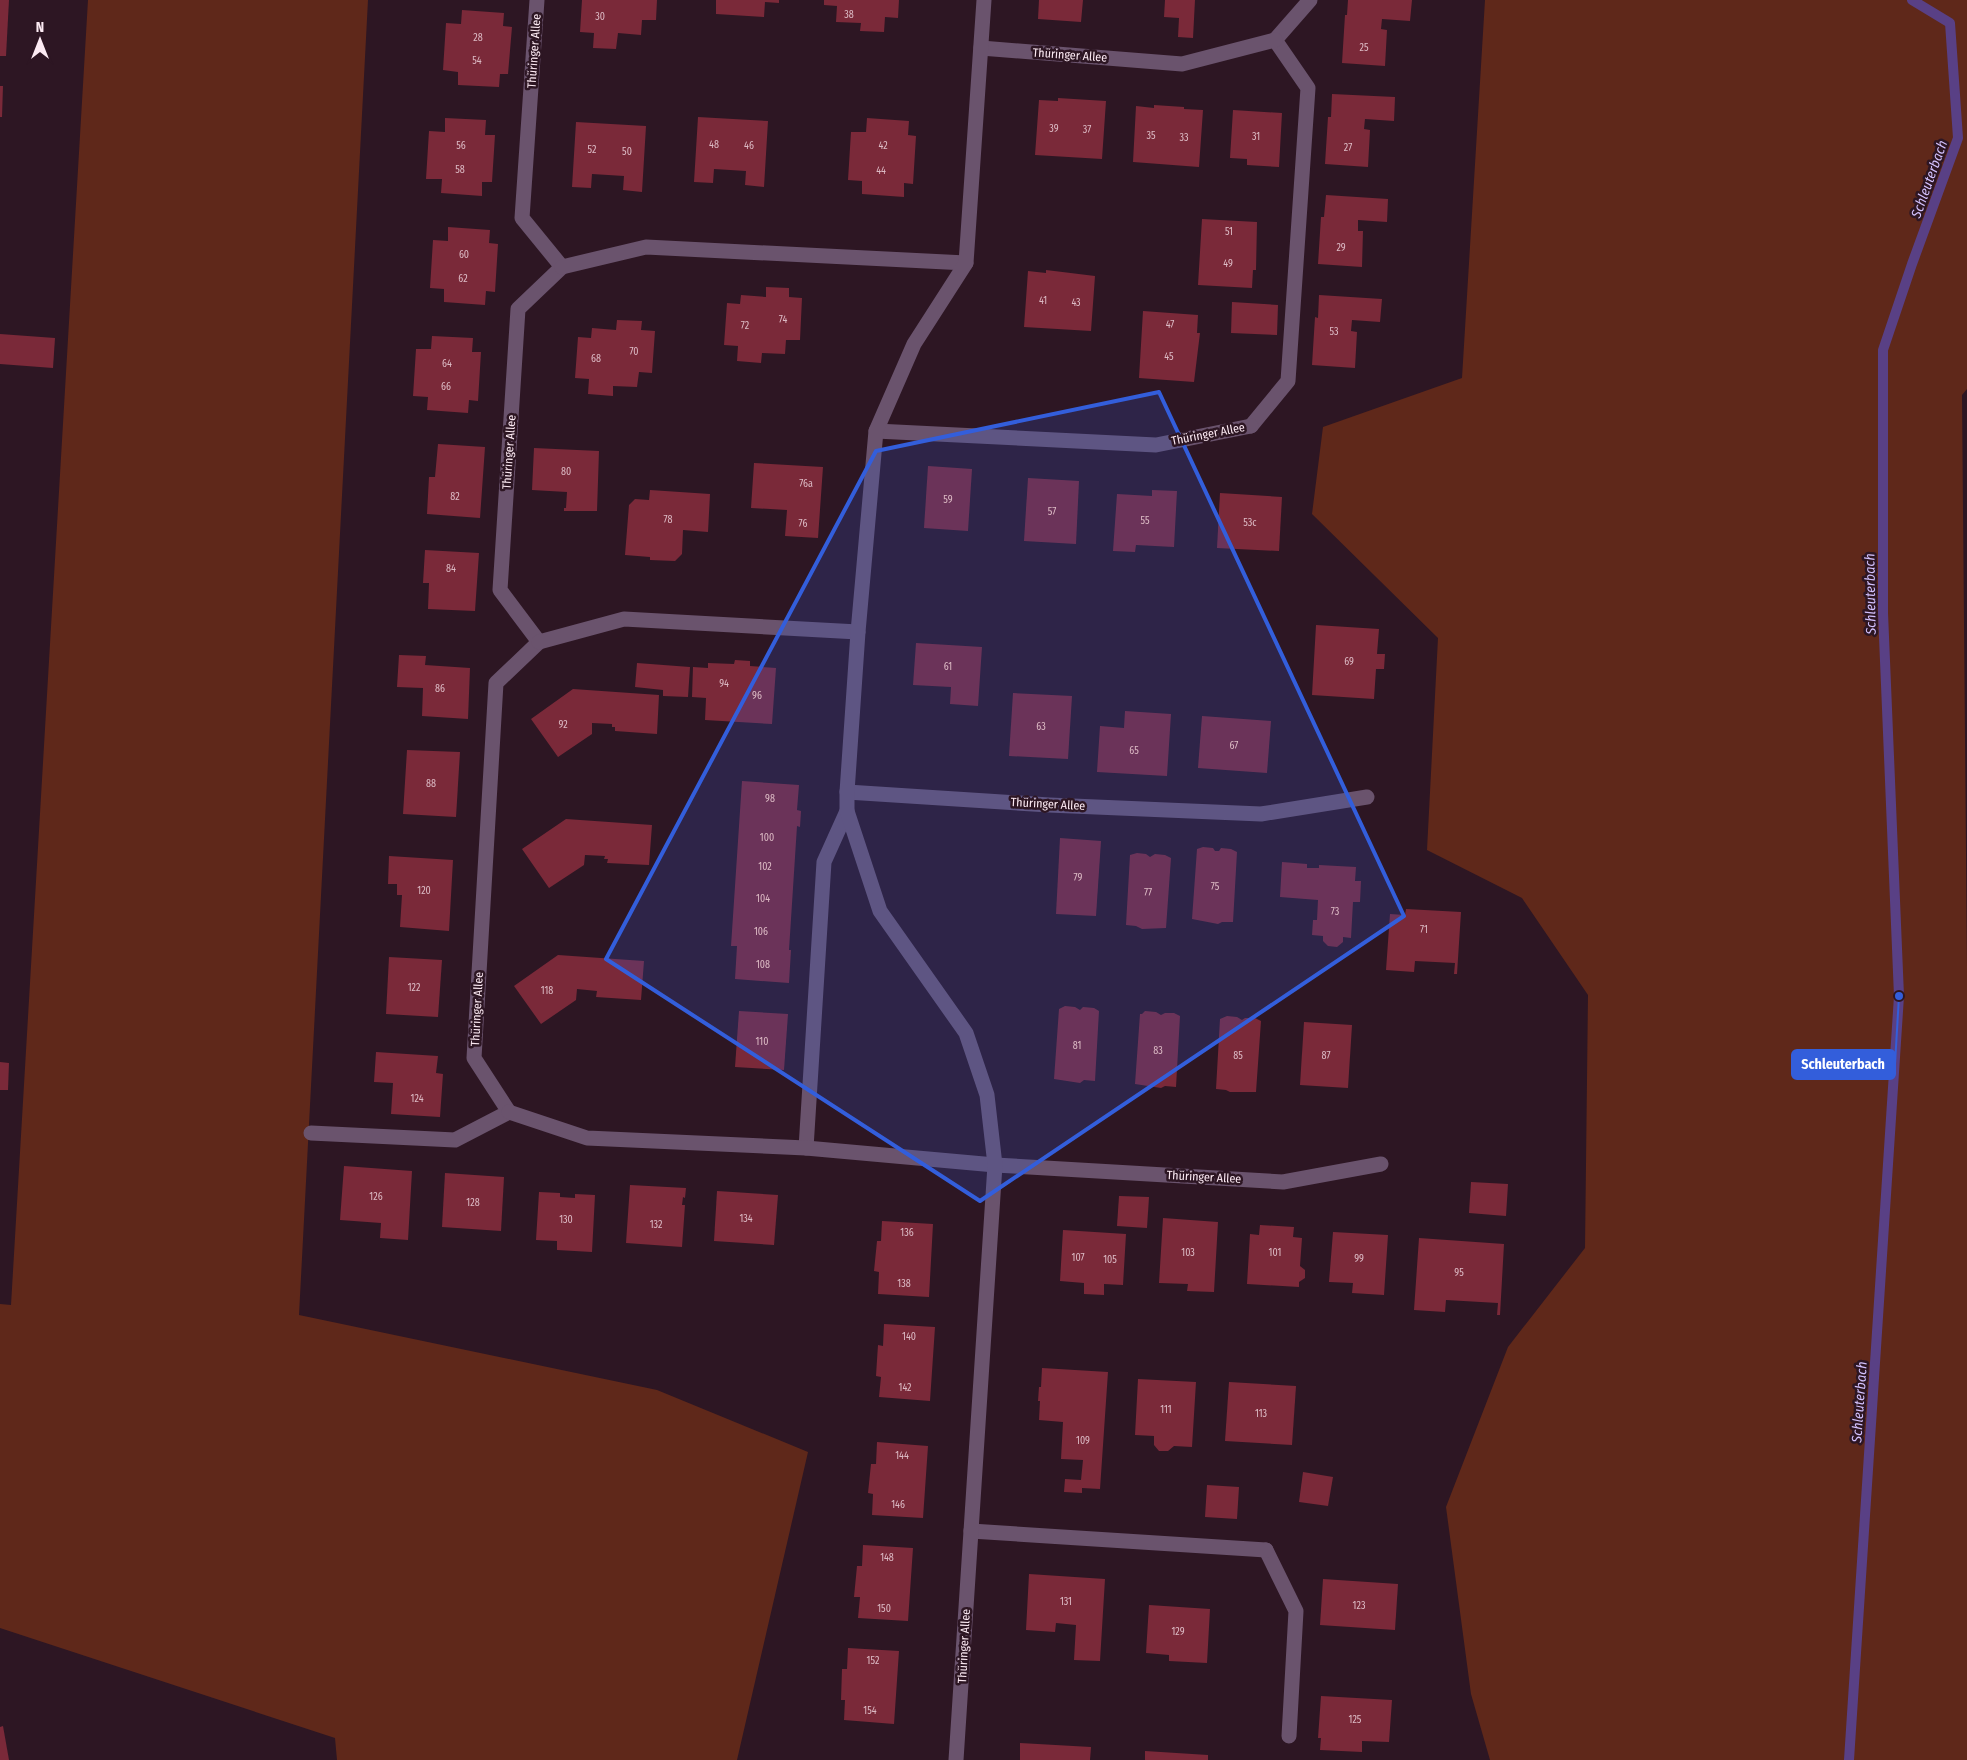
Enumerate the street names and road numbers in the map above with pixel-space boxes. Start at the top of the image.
street label: Thüringer Allee [524,13,544,89]
street label: Thüringer Allee [1032,45,1108,65]
street label: Thüringer Allee [499,414,519,490]
street label: Thüringer Allee [1170,420,1246,448]
street label: Thüringer Allee [1010,795,1086,813]
street label: Thüringer Allee [468,971,486,1047]
street label: Thüringer Allee [1166,1168,1242,1186]
street label: Thüringer Allee [955,1608,973,1684]

